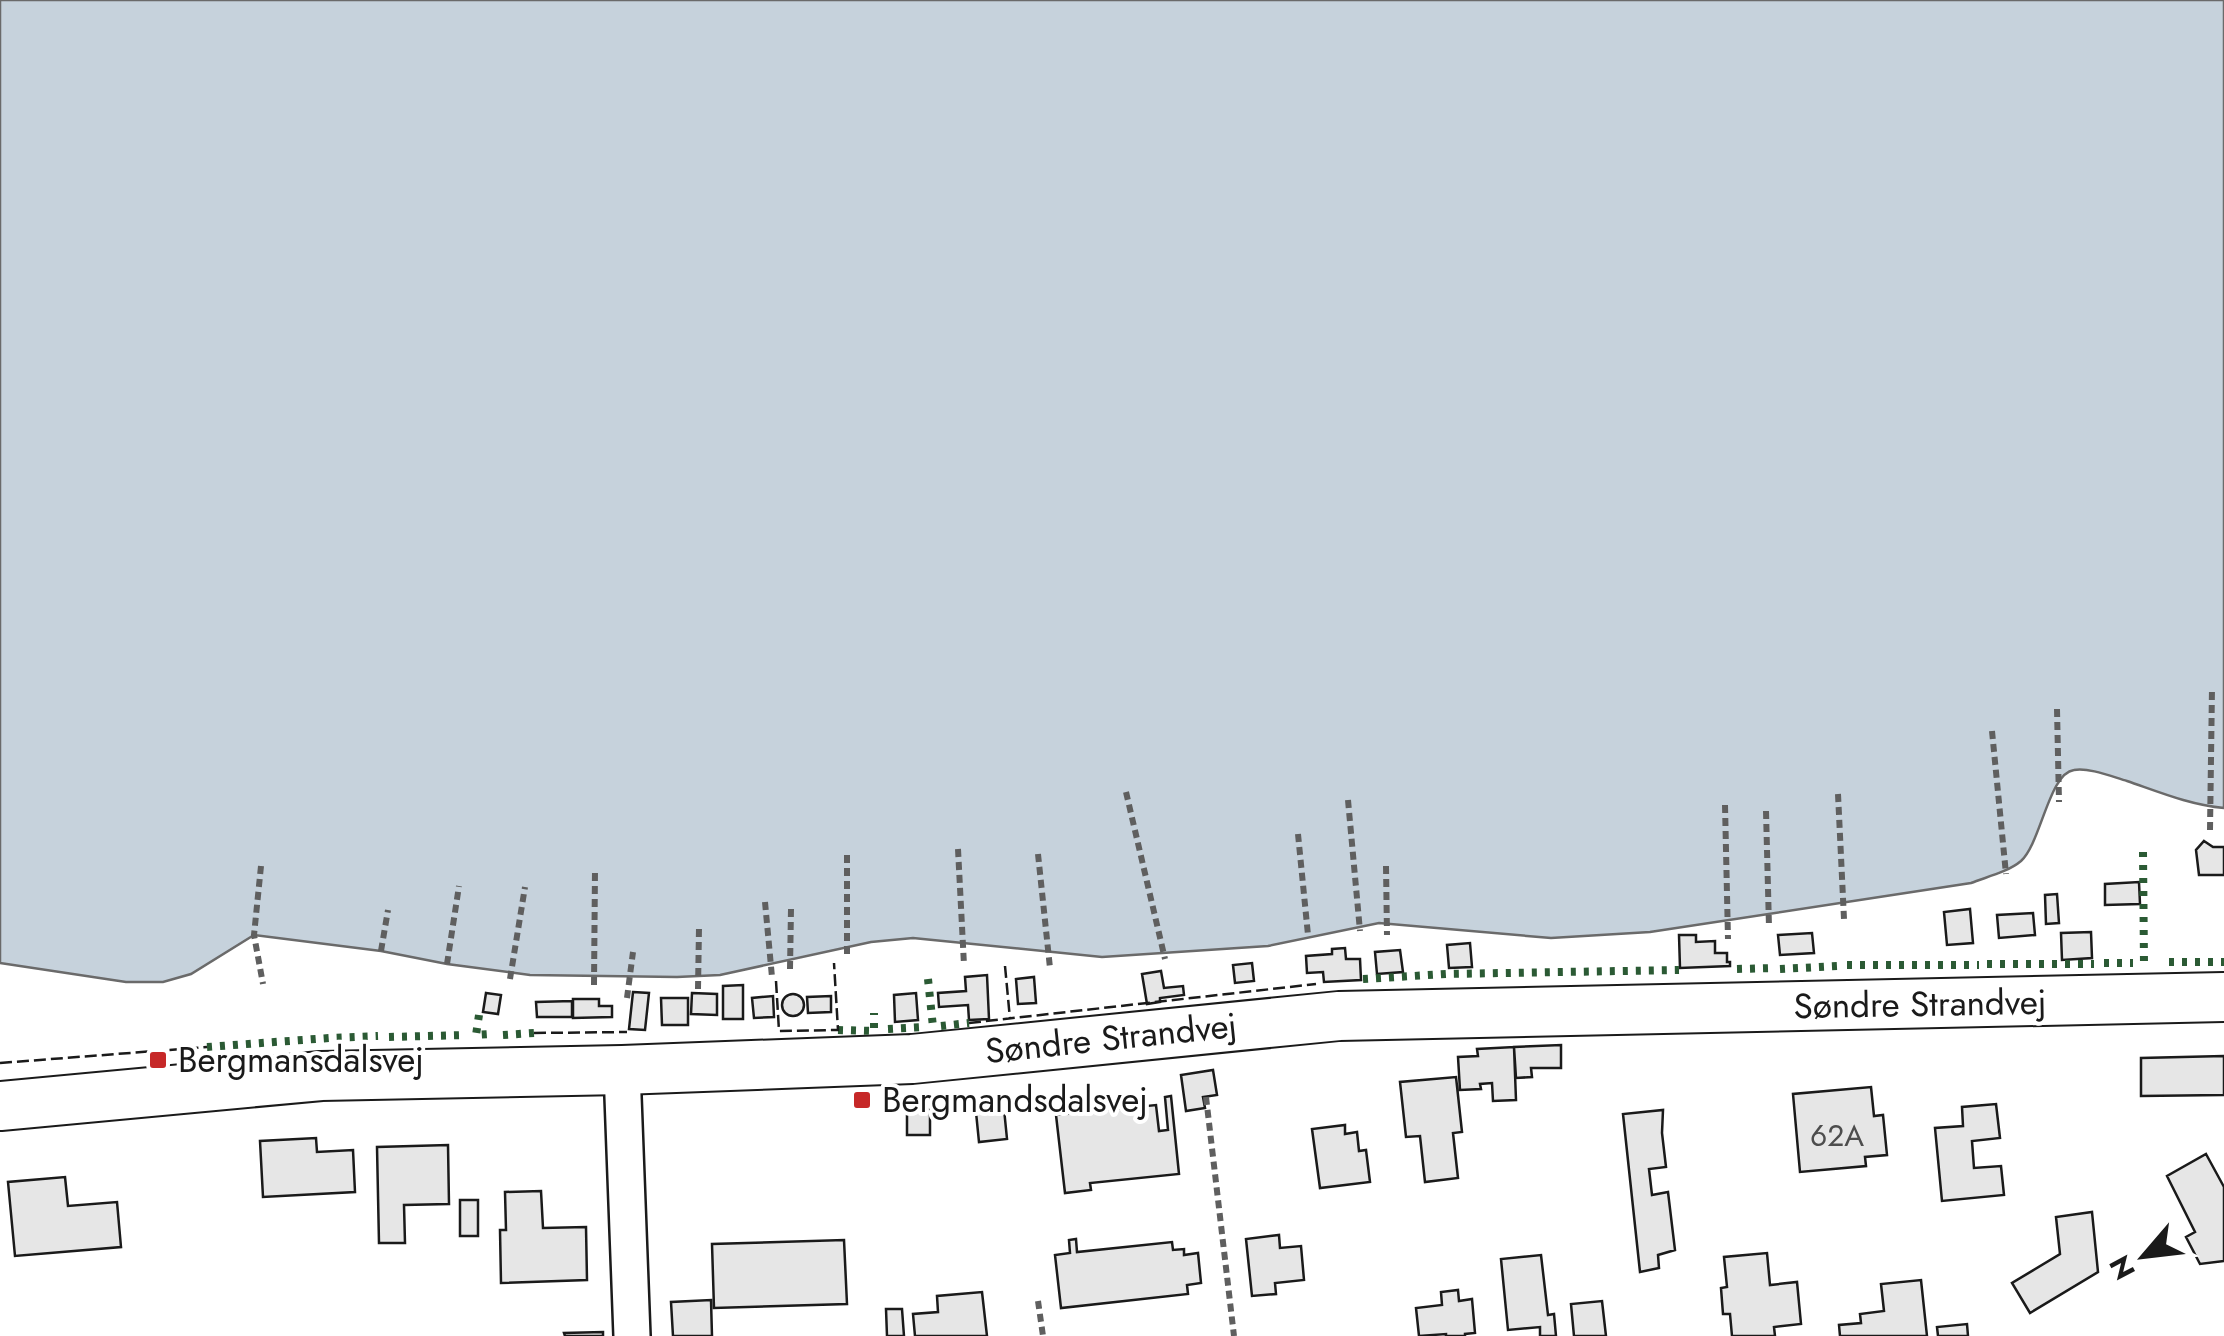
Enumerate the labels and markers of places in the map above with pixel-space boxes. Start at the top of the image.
place label: Bergmansdalsvej [178,1035,424,1085]
marker: Bergmansdalsvej [147,1049,169,1071]
place label: Bergmandsdalsvej [882,1075,1148,1125]
marker: Bergmandsdalsvej [851,1089,873,1111]

